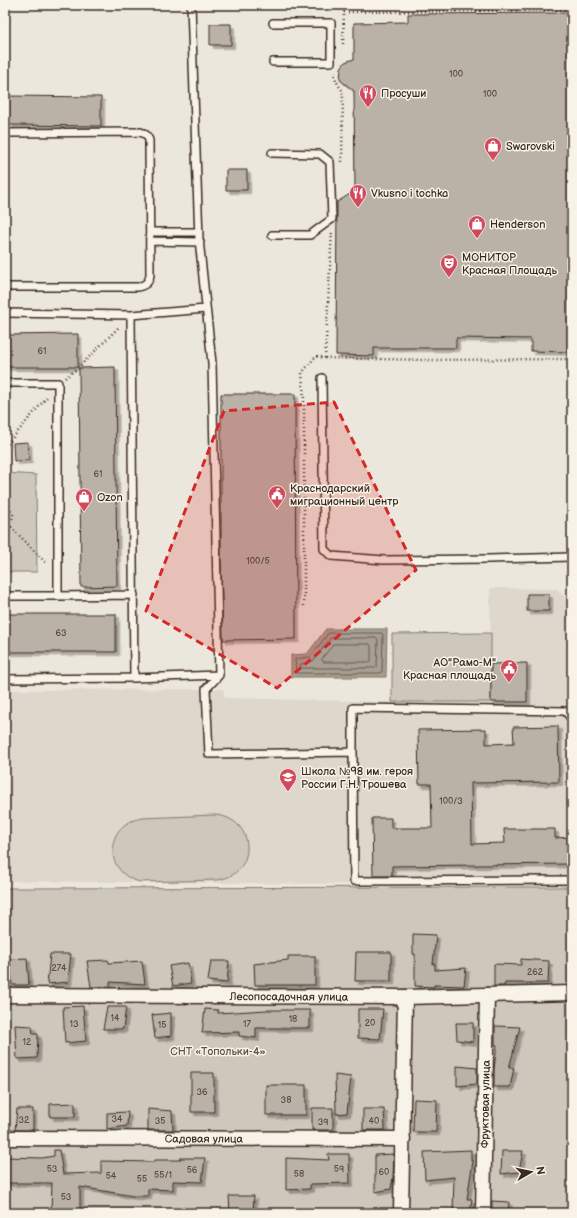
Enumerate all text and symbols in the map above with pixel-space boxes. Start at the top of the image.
house number: 100 [449,69,463,80]
restaurant icon: Просуши [358,83,378,108]
place label: Просуши [381,87,426,100]
house number: 100 [483,89,497,100]
shop icon: Swarovski [483,136,503,161]
place label: Swarovski [506,140,555,153]
restaurant icon: Vkusno i tochka [348,183,368,208]
place label: Vkusno i tochka [371,187,448,200]
shop icon: Henderson [467,214,487,239]
place label: Henderson [490,218,545,231]
place label: МОНИТОР Красная Площадь [462,251,557,277]
theatre icon: МОНИТОР Красная Площадь [439,253,459,278]
house number: 61 [38,346,46,357]
house number: 61 [94,469,102,480]
place label: Краснодарский миграционный центр [290,482,399,508]
public building icon: Краснодарский миграционный центр [267,484,287,509]
shop icon: Ozon [74,487,94,512]
place label: Ozon [97,491,123,504]
house number: 100/5 [246,556,270,567]
house number: 63 [55,628,67,639]
place label: АО"Рамо-М" Красная площадь [403,656,497,682]
public building icon: АО"Рамо-М" Красная площадь [499,658,519,683]
place label: Школа №98 им. героя России Г.Н. Трошева [301,765,413,791]
school or university icon: Школа №98 им. героя России Г.Н. Трошева [278,767,298,792]
house number: 100/3 [439,796,463,807]
house number: 274 [51,963,67,974]
house number: 262 [527,967,544,978]
street label: Лесопосадочная улица [229,990,349,1004]
house number: 14 [111,1013,120,1024]
house number: 18 [289,1014,297,1025]
house number: 20 [365,1018,375,1029]
house number: 13 [69,1019,79,1030]
house number: 17 [243,1019,252,1030]
house number: 15 [158,1020,166,1031]
house number: 12 [23,1037,32,1048]
park label: СНТ «Топольки-4» [170,1045,266,1058]
street label: Фруктовая улица [478,1059,493,1148]
house number: 36 [196,1087,208,1098]
house number: 38 [281,1095,291,1106]
house number: 34 [111,1114,123,1125]
house number: 32 [19,1115,30,1126]
house number: 35 [155,1116,165,1127]
house number: 40 [369,1116,379,1127]
house number: 39 [318,1117,328,1128]
street label: Садовая улица [165,1132,244,1146]
north arrow [511,1152,551,1192]
house number: 53 [47,1164,58,1175]
house number: 59 [334,1164,344,1175]
house number: 56 [187,1165,198,1176]
text: N [533,1165,547,1176]
house number: 60 [379,1167,389,1178]
house number: 58 [294,1169,304,1180]
house number: 55/1 [154,1170,172,1181]
house number: 54 [106,1171,117,1182]
house number: 55 [137,1174,147,1185]
house number: 53 [61,1192,72,1203]

